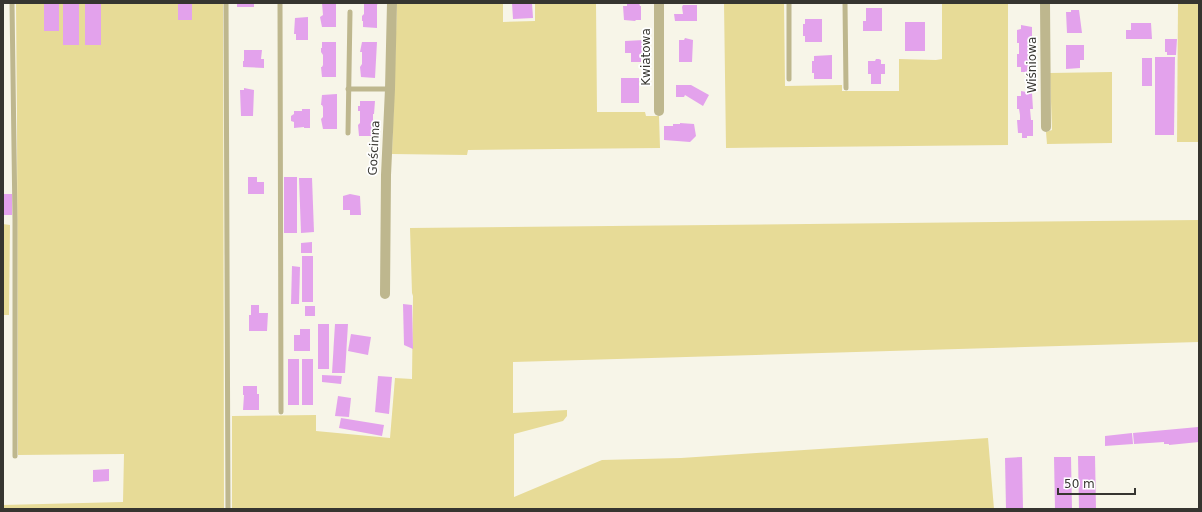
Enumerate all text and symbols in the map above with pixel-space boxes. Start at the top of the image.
street label: Kwiatowa [639,28,653,86]
street label: Wiśniowa [1025,37,1039,93]
street label: Gościnna [366,120,382,176]
scale bar [1058,470,1135,496]
text: 50 m [1064,477,1095,491]

